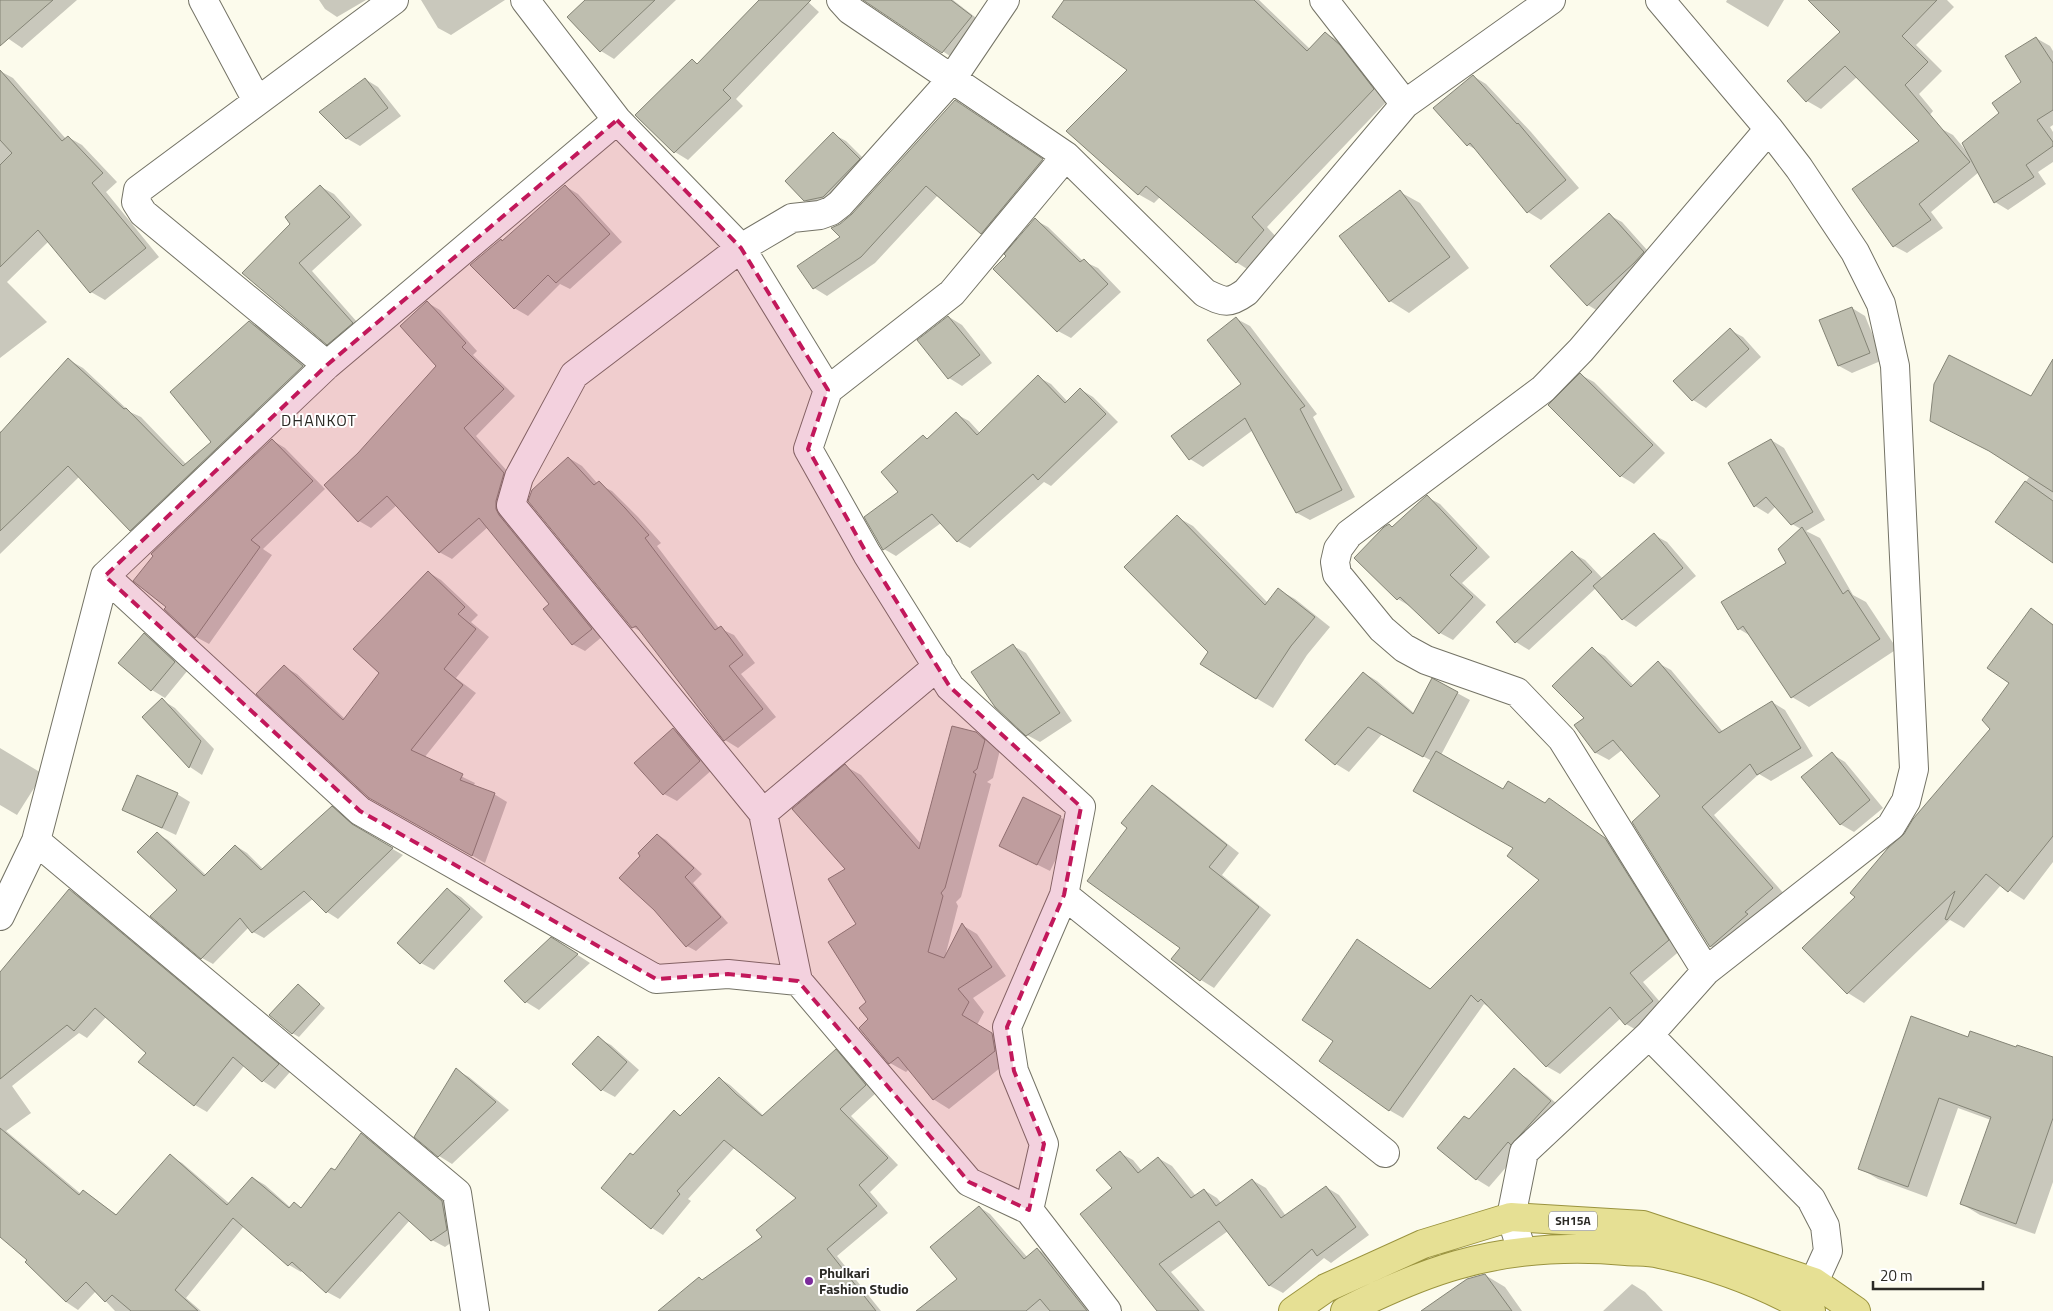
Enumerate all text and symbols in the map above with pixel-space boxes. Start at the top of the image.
district label: DHANKOT [281,408,357,432]
road number: SH15A [1549,1212,1597,1230]
scale bar [1873,1258,1983,1290]
place label: Phulkari Fashion Studio [819,1262,909,1299]
text: 20 m [1880,1264,1913,1287]
marker: Phulkari Fashion Studio [803,1275,815,1287]

